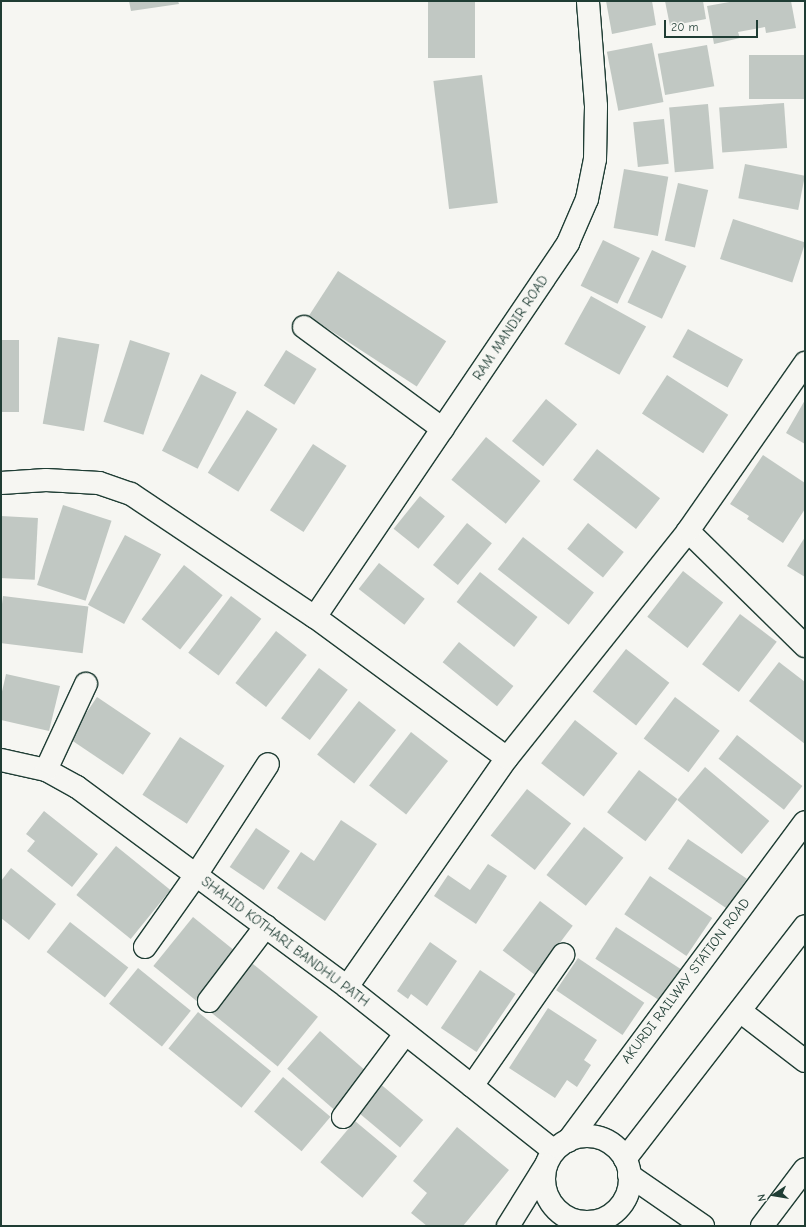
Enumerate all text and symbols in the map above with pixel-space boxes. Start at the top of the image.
scale bar [666,12,760,38]
text: 20 m [671,20,699,34]
street label: RAM MANDIR ROAD [470,272,552,384]
street label: SHAHID KOTHARI BANDHU PATH [198,873,372,1011]
street label: AKURDI RAILWAY STATION ROAD [618,895,754,1067]
north arrow [754,1175,794,1215]
text: N [755,1193,769,1202]

